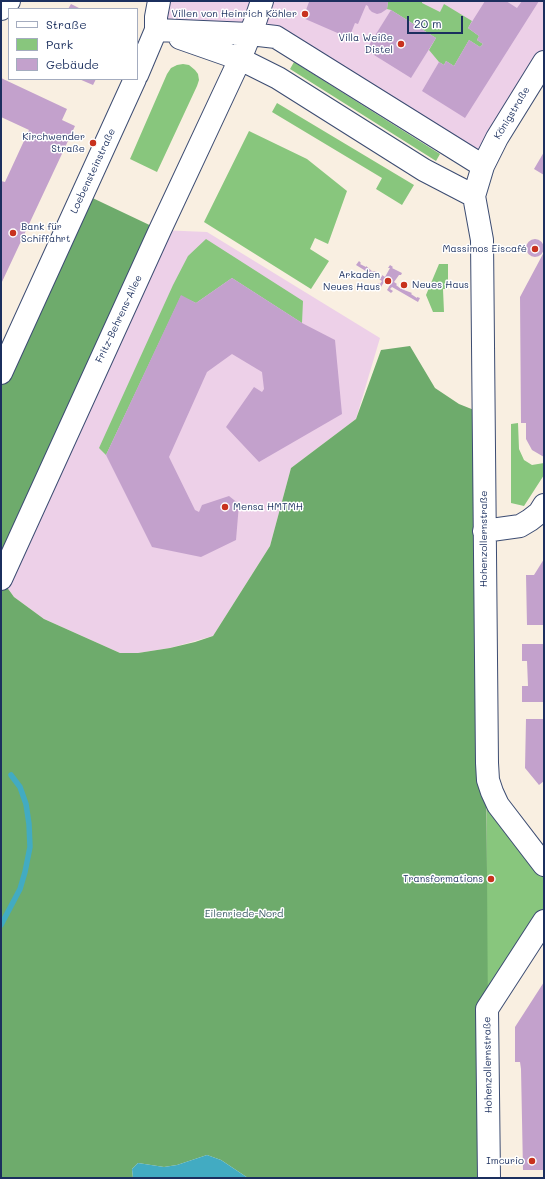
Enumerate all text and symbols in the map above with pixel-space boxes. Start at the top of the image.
legend [8,8,138,80]
place label: Villen von Heinrich Köhler [172,8,297,20]
scale bar [409,8,465,34]
marker: Villen von Heinrich Köhler [300,9,310,19]
text: 20 m [414,15,442,31]
text: Straße [46,16,87,32]
place label: Villa Weiße Distel [339,32,393,56]
text: Park [46,36,73,52]
marker: Villa Weiße Distel [396,39,406,49]
text: Gebäude [46,56,99,72]
street label: Königstraße [492,84,532,142]
street label: Loebensteinstraße [68,127,118,215]
place label: Kirchwender Straße [22,131,85,154]
marker: Kirchwender Straße [88,138,98,148]
place label: Bank für Schiffahrt [21,221,70,244]
marker: Bank für Schiffahrt [8,228,18,238]
place label: Massimos Eiscafé [443,243,527,255]
marker: Massimos Eiscafé [530,244,540,254]
place label: Arkaden Neues Haus [323,269,380,292]
street label: Fritz-Behrens-Allee [93,273,145,365]
marker: Arkaden Neues Haus [383,276,393,286]
place label: Neues Haus [412,279,469,291]
marker: Neues Haus [399,280,409,290]
street label: Hohenzollernstraße [478,491,490,587]
place label: Mensa HMTMH [233,501,303,513]
marker: Mensa HMTMH [220,502,230,512]
place label: Transformations [403,873,483,885]
marker: Transformations [486,874,496,884]
park label: Eilenriede-Nord [205,908,283,920]
street label: Hohenzollernstraße [481,1017,495,1113]
place label: Imcurio [486,1155,524,1167]
marker: Imcurio [527,1156,537,1166]

